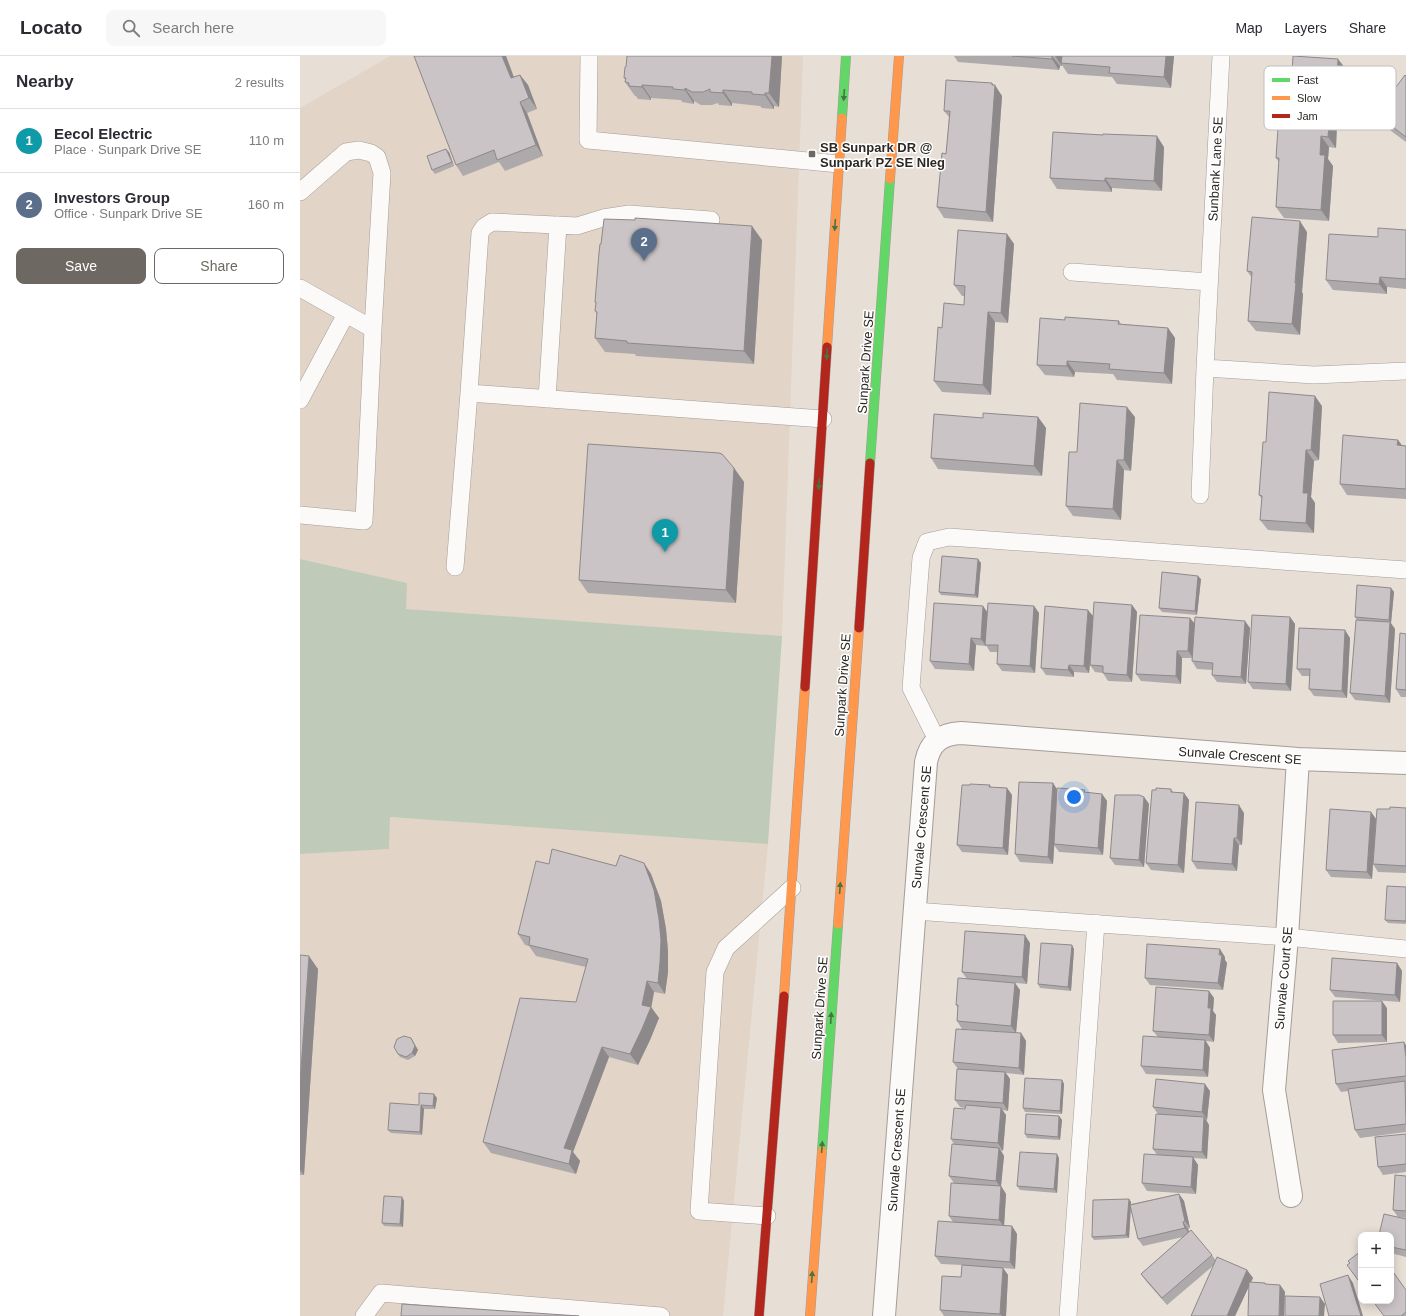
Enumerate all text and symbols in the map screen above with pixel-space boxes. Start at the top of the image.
search box [106,10,386,46]
text: Locato [20,17,82,38]
icon: search [120,17,142,39]
text: Search here [152,19,234,36]
text: Map [1235,20,1263,36]
text: Layers [1285,20,1327,36]
text: Share [1349,20,1386,36]
legend [1264,66,1396,130]
text: Nearby [16,72,74,91]
text: Fast [1297,74,1318,86]
text: 2 results [235,75,284,90]
one-way arrow [840,89,847,101]
text: Slow [1297,92,1321,104]
text: Jam [1297,110,1318,122]
street label: Sunbank Lane SE [1205,116,1226,222]
text: Eecol Electric [54,125,152,142]
text: 1 [25,133,33,148]
text: 110 m [249,133,284,148]
place label: SB Sunpark DR @ Sunpark PZ SE Nleg [820,140,945,170]
text: Place · Sunpark Drive SE [54,142,201,157]
marker: SB Sunpark DR @ Sunpark PZ SE Nleg [807,149,817,159]
text: Investors Group [54,189,170,206]
text: 2 [25,197,33,212]
text: 160 m [248,197,284,212]
text: Office · Sunpark Drive SE [54,206,203,221]
one-way arrow [832,219,839,231]
pin: 2 [631,228,657,261]
button: Save [16,248,146,284]
button: Share [154,248,284,284]
street label: Sunpark Drive SE [854,310,877,414]
one-way arrow [824,348,830,361]
one-way arrow [815,478,822,490]
pin: 1 [652,519,678,552]
street label: Sunpark Drive SE [831,633,854,737]
street label: Sunvale Crescent SE [1178,744,1302,767]
street label: Sunvale Crescent SE [909,765,934,889]
your location [1064,787,1084,807]
one-way arrow [837,882,844,894]
street label: Sunvale Court SE [1272,926,1296,1030]
street label: Sunpark Drive SE [808,956,831,1060]
one-way arrow [827,1012,834,1024]
street label: Sunvale Crescent SE [885,1088,908,1212]
one-way arrow [818,1141,825,1153]
map controls [1358,1232,1394,1304]
button: + [1358,1232,1394,1268]
button: − [1358,1268,1394,1304]
one-way arrow [809,1271,816,1283]

